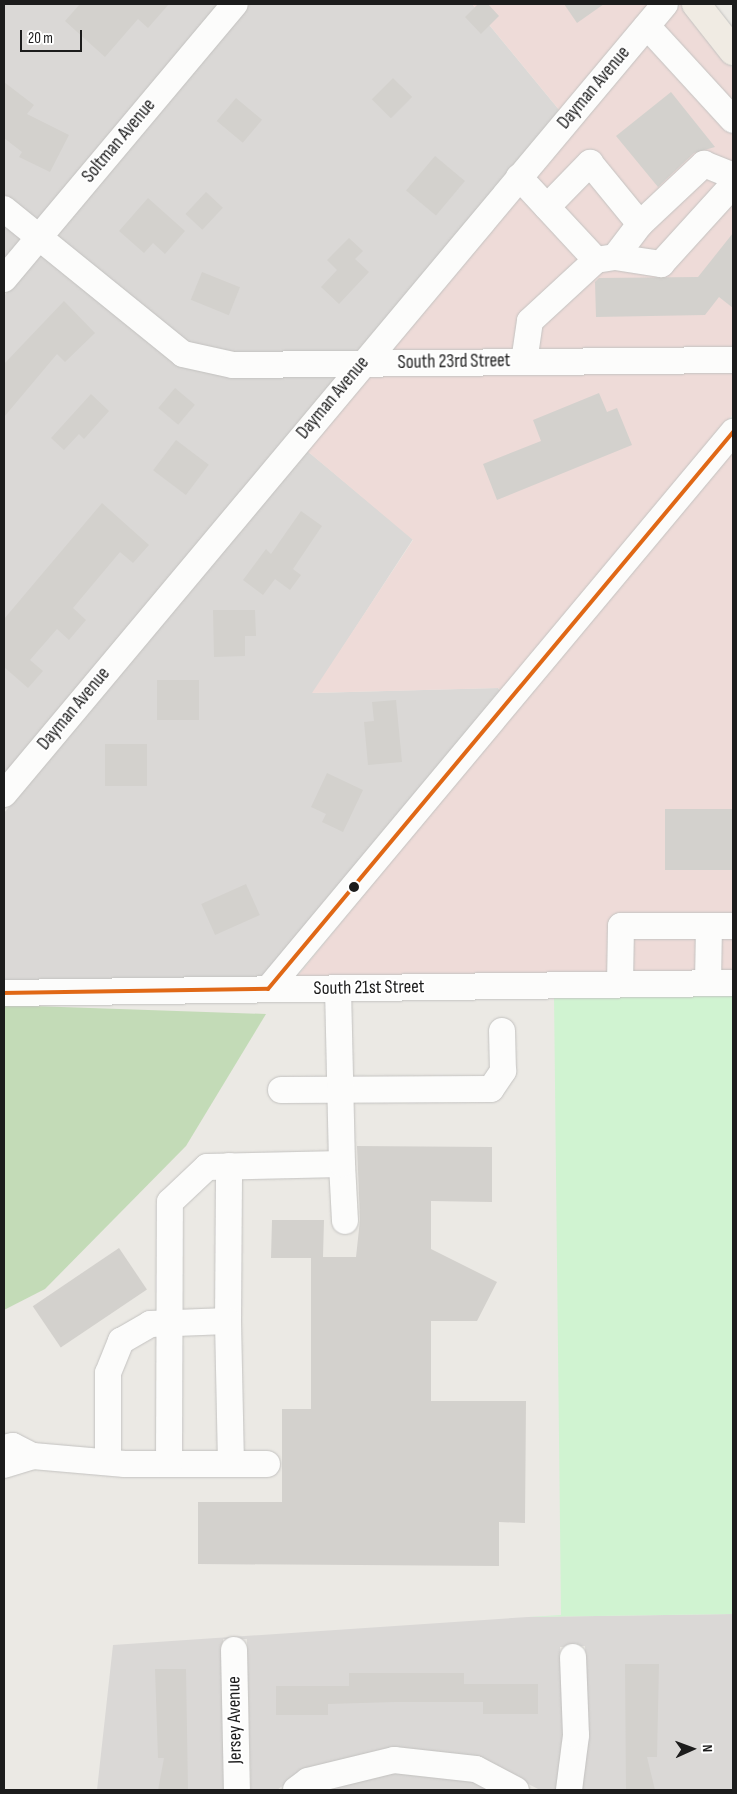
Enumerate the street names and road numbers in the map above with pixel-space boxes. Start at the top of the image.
street label: Dayman Avenue [553,42,635,134]
street label: Soltman Avenue [77,94,161,188]
street label: South 23rd Street [397,350,511,374]
street label: Dayman Avenue [292,352,374,444]
street label: Dayman Avenue [33,663,115,755]
street label: South 21st Street [313,976,425,1000]
street label: Jersey Avenue [223,1676,247,1764]

